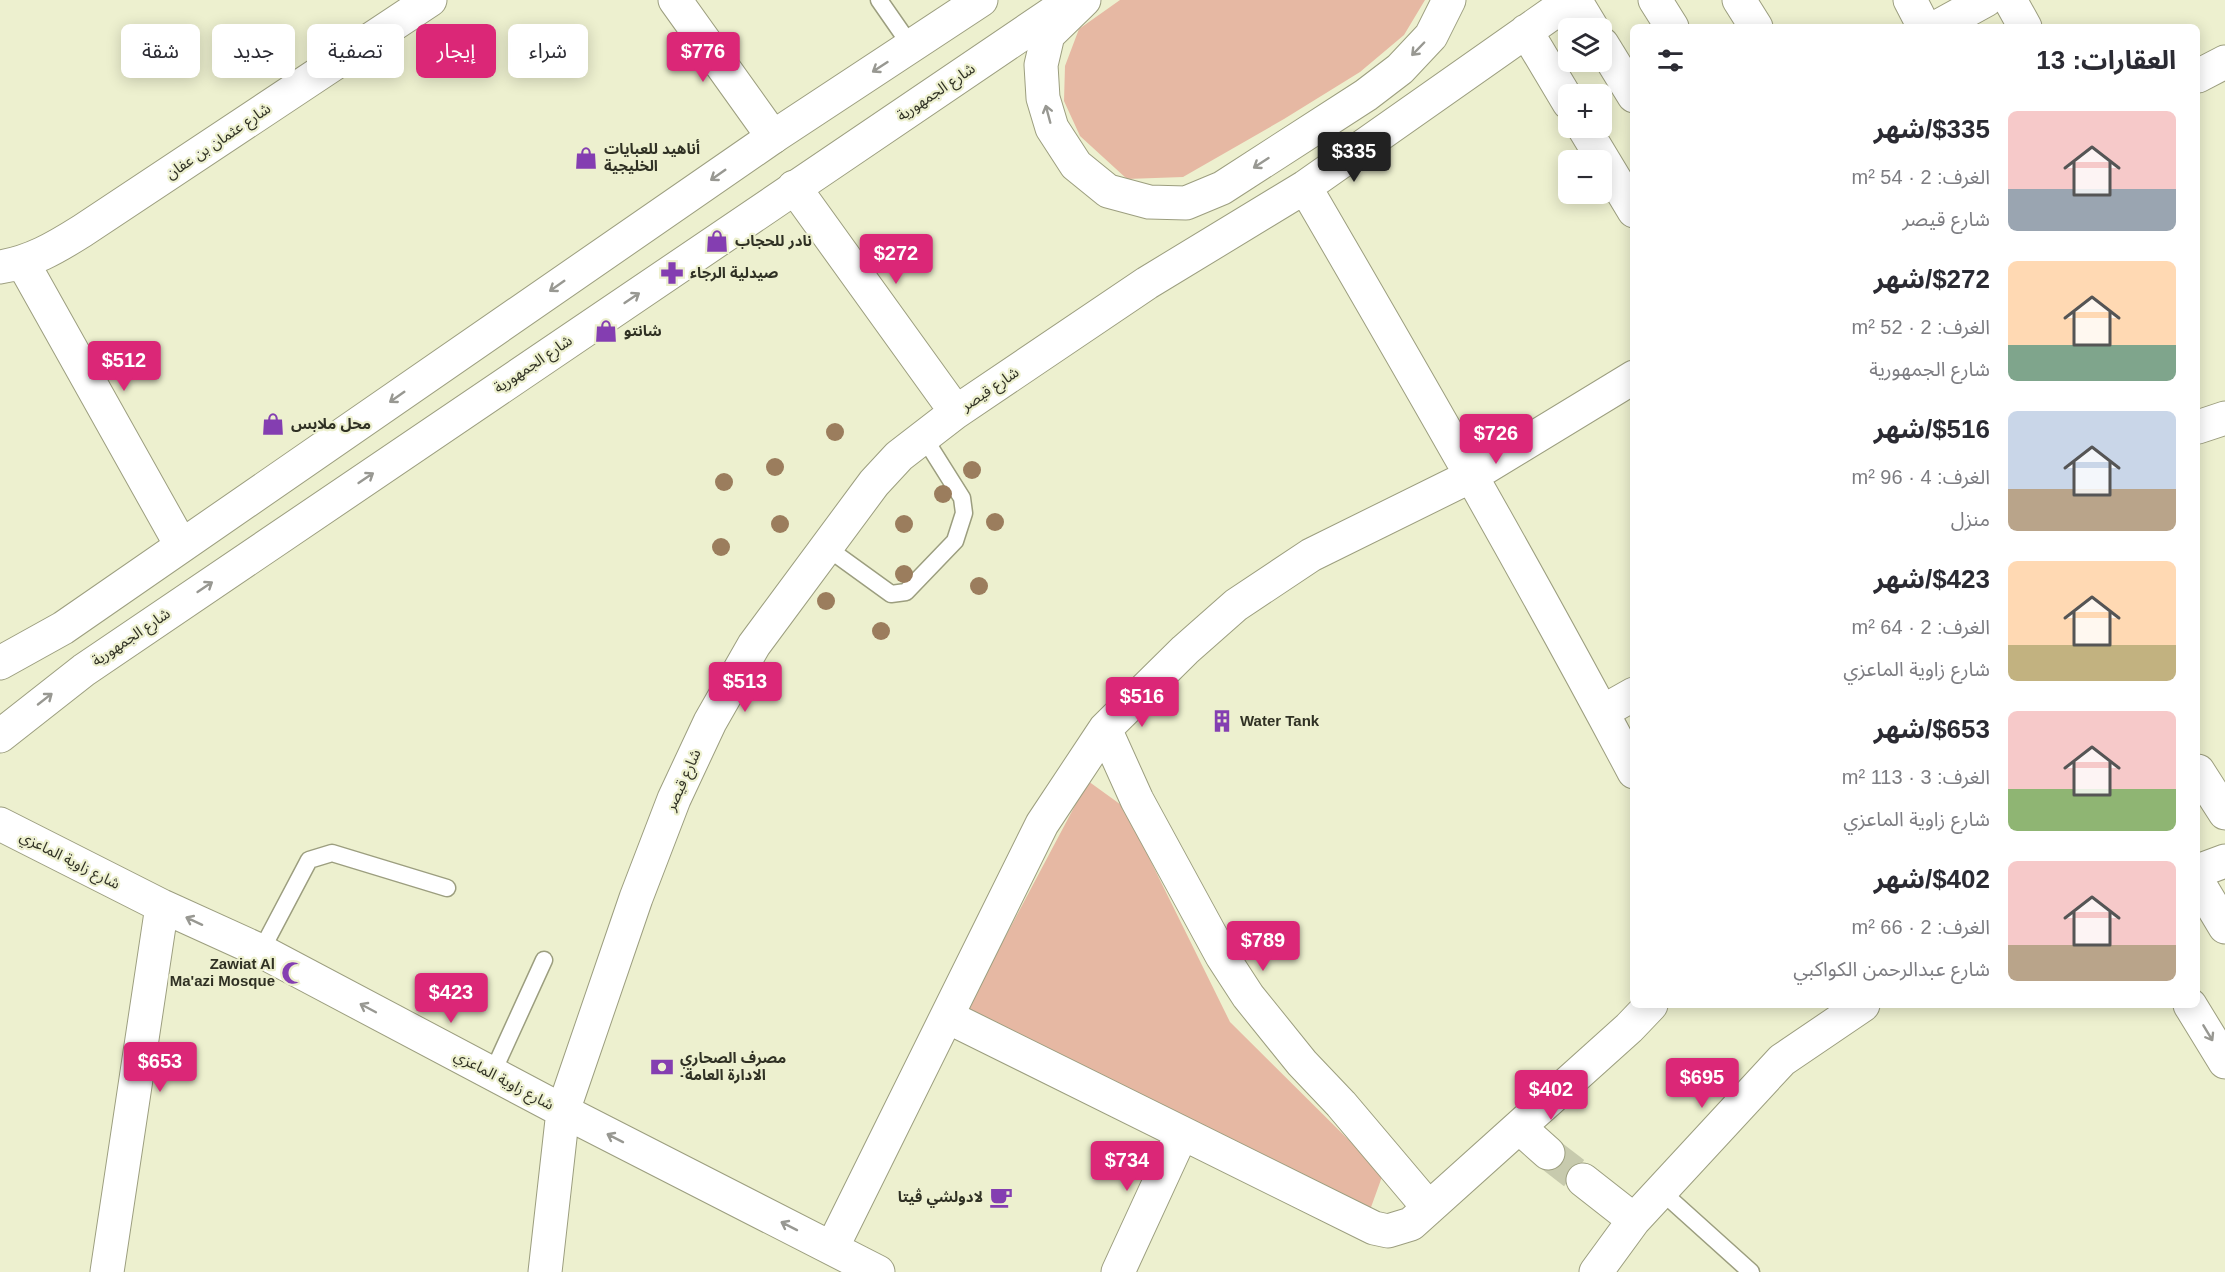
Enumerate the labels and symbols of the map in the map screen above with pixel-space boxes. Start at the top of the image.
pin: $776 [667,32,739,83]
one-way arrow [1411,42,1425,57]
street label: شارع الجمهورية [893,59,980,127]
one-way arrow [872,61,889,73]
street label: شارع عثمان بن عفان [162,99,276,185]
one-way arrow [1042,105,1053,124]
pin: $335 [1318,132,1390,183]
place label: أناهيد للعبايات الخليجية [604,139,700,174]
shop icon: أناهيد للعبايات الخليجية [573,145,599,171]
one-way arrow [1253,157,1269,169]
one-way arrow [710,169,726,181]
shop icon: نادر للحجاب [704,228,730,254]
place label: نادر للحجاب [735,232,812,250]
pin: $272 [860,234,932,285]
pharmacy icon: صيدلية الرجاء [659,260,685,286]
place label: صيدلية الرجاء [690,264,779,282]
one-way arrow [550,280,566,292]
one-way arrow [623,291,640,303]
shop icon: شانتو [593,318,619,344]
place label: شانتو [624,322,662,340]
street label: شارع الجمهورية [490,331,577,399]
pin: $512 [88,341,160,392]
street label: شارع قيصر [957,363,1024,418]
one-way arrow [389,391,405,403]
shop icon: محل ملابس [260,411,286,437]
pin: $726 [1460,414,1532,465]
place label: محل ملابس [291,415,371,433]
one-way arrow [358,472,374,484]
one-way arrow [196,581,213,593]
street label: شارع الجمهورية [88,604,175,672]
pin: $513 [709,662,781,713]
pin: $516 [1106,677,1178,728]
one-way arrow [37,693,53,706]
building icon: Water Tank [1209,708,1235,734]
place label: Water Tank [1240,712,1320,729]
street label: شارع قيصر [661,746,707,816]
street label: شارع زاوية الماعزي [15,827,123,896]
one-way arrow [185,914,203,926]
pin: $789 [1227,921,1299,972]
place label: Zawiat Al Ma'azi Mosque [170,955,275,989]
mosque icon: Zawiat Al Ma'azi Mosque [280,960,306,986]
pin: $423 [415,973,487,1024]
one-way arrow [360,1002,377,1014]
one-way arrow [2202,1024,2214,1041]
pin: $653 [124,1042,196,1093]
street label: شارع زاوية الماعزي [450,1046,557,1117]
place label: مصرف الصحاري -الادارة العامة [680,1049,786,1084]
bank icon: مصرف الصحاري -الادارة العامة [649,1054,675,1080]
pin: $695 [1666,1058,1738,1109]
pin: $402 [1515,1070,1587,1121]
one-way arrow [606,1131,624,1143]
pin: $734 [1091,1141,1163,1192]
cafe icon: لادولشي ڤيتا [988,1184,1014,1210]
place label: لادولشي ڤيتا [898,1188,983,1208]
one-way arrow [780,1220,798,1232]

